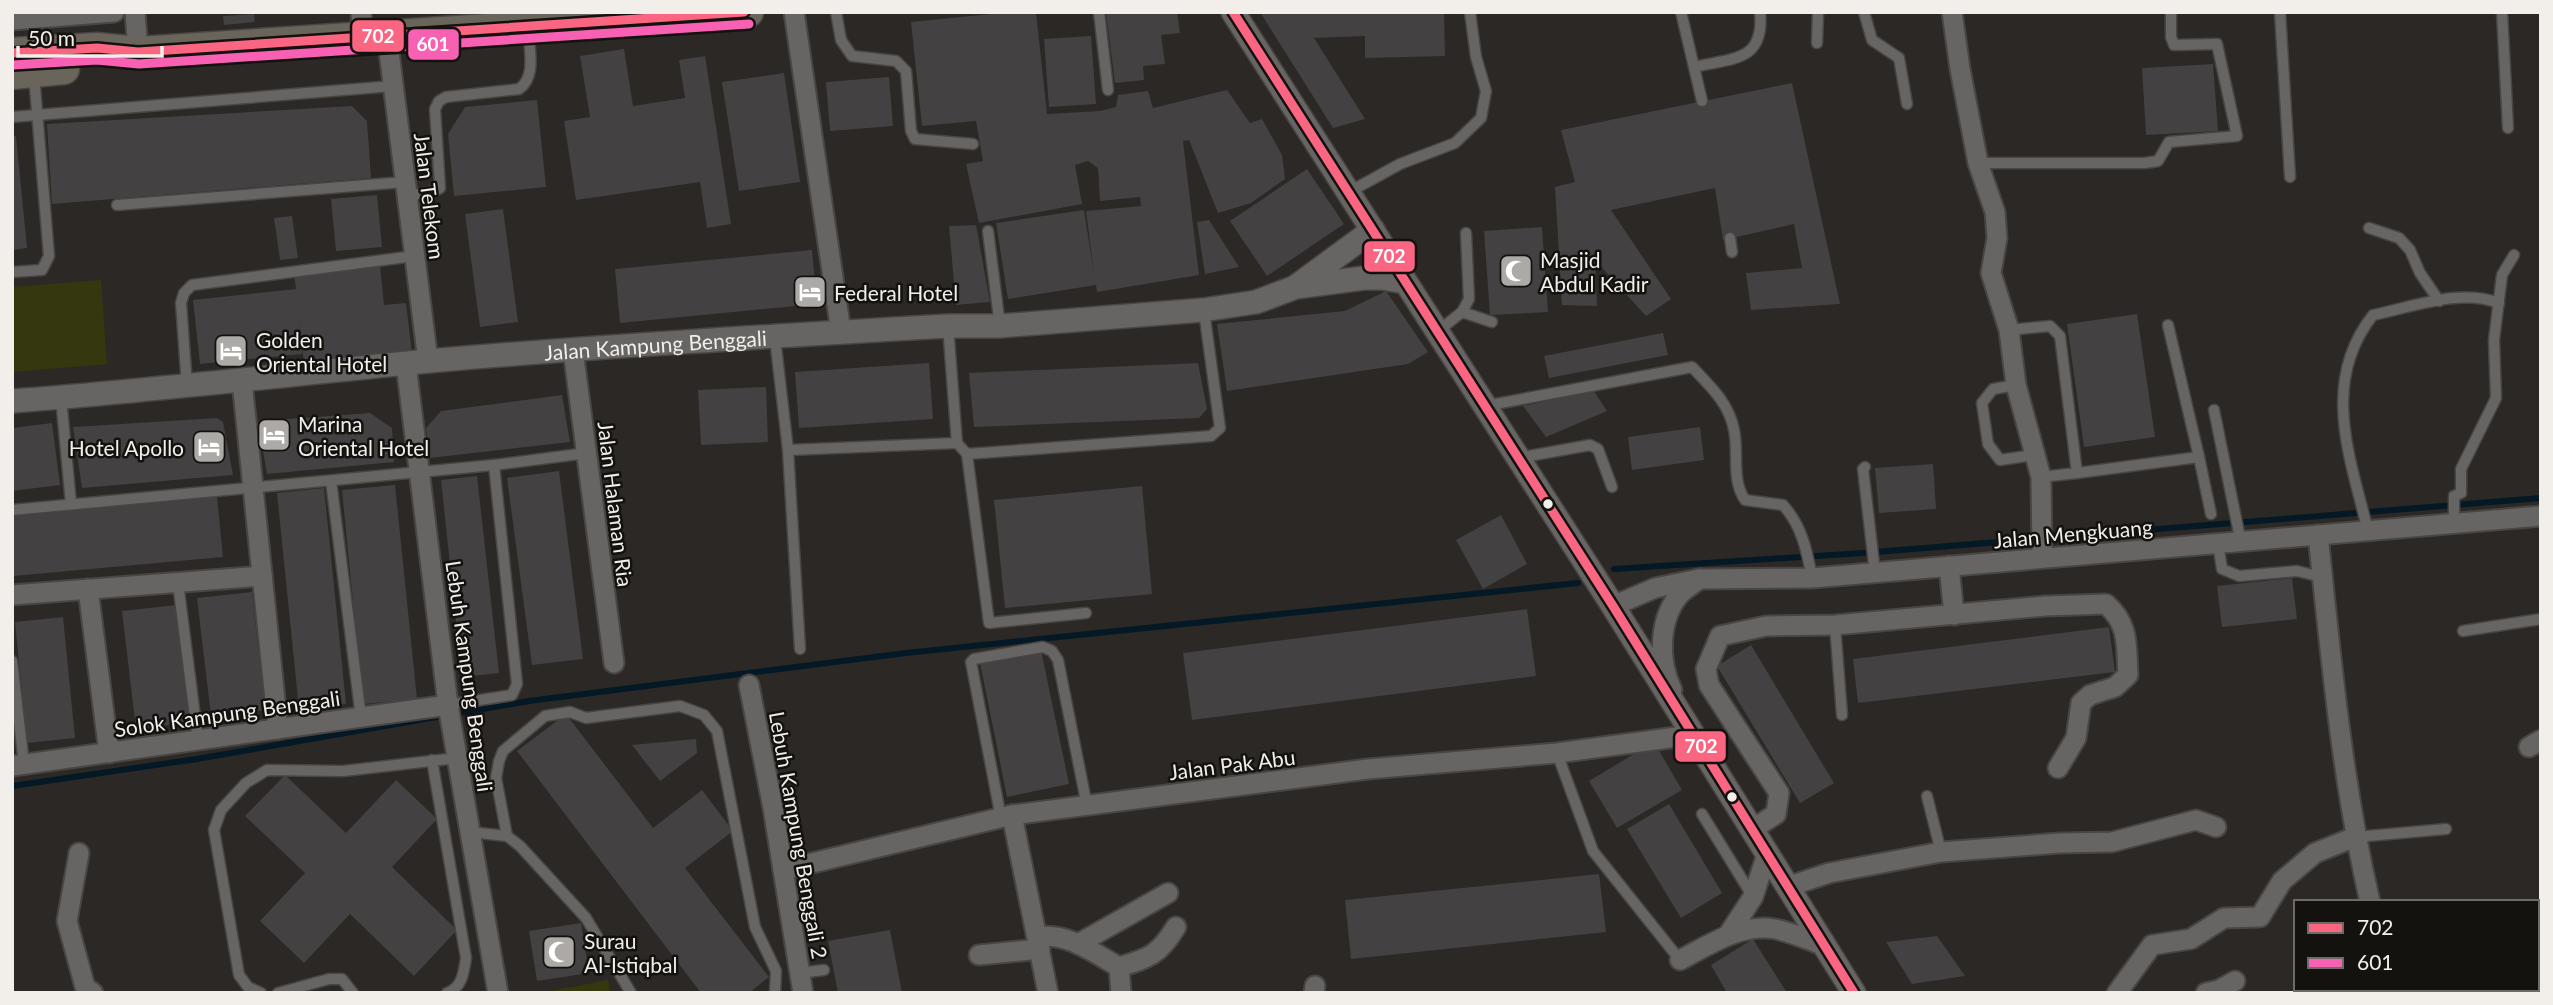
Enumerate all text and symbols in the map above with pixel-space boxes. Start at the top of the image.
scale bar [18,14,161,58]
line badge: 702 [351,19,405,53]
text: 702 [361,24,395,47]
text: 50 m [28,25,75,50]
line badge: 601 [407,28,460,61]
text: 601 [416,32,450,55]
street label: Jalan Telekom [410,131,450,261]
line badge: 702 [1363,240,1416,273]
text: 702 [1372,244,1406,267]
place label: Masjid Abdul Kadir [1540,247,1649,296]
mosque icon: Masjid Abdul Kadir [1497,252,1535,290]
hotel icon: Federal Hotel [791,273,829,311]
place label: Federal Hotel [834,280,958,305]
street label: Jalan Kampung Benggali [543,324,767,364]
place label: Golden Oriental Hotel [256,327,387,376]
hotel icon: Golden Oriental Hotel [212,332,250,370]
place label: Marina Oriental Hotel [298,411,429,460]
hotel icon: Marina Oriental Hotel [255,416,293,454]
street label: Jalan Halaman Ria [593,420,639,588]
hotel icon: Hotel Apollo [190,428,228,466]
place label: Hotel Apollo [69,435,184,460]
unlabelled marker [1541,497,1555,511]
street label: Jalan Mengkuang [1992,514,2154,552]
street label: Lebuh Kampung Benggali [441,559,499,793]
street label: Solok Kampung Benggali [113,685,341,741]
street label: Lebuh Kampung Benggali 2 [765,709,833,961]
line badge: 702 [1674,730,1727,763]
text: 702 [1684,734,1718,757]
street label: Jalan Pak Abu [1167,744,1297,784]
unlabelled marker [1725,790,1739,804]
legend [2294,900,2539,991]
text: 702 [2357,914,2394,939]
place label: Surau Al-Istiqbal [584,928,677,977]
mosque icon: Surau Al-Istiqbal [540,933,578,971]
text: 601 [2357,949,2394,974]

